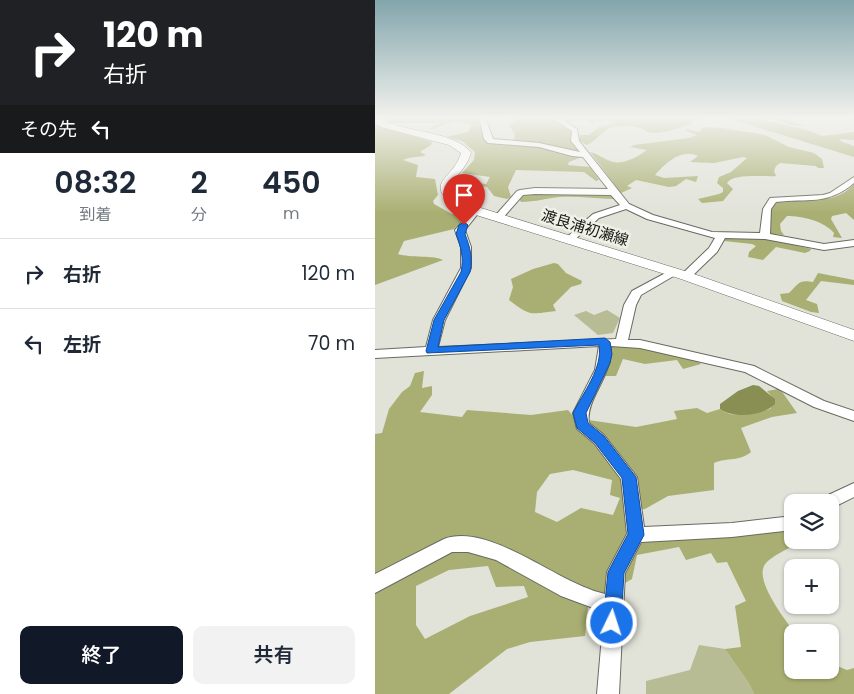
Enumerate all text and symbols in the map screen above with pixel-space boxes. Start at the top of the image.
text: 120 m [103,10,203,59]
icon: right [20,20,85,85]
text: 右折 [103,59,147,90]
icon: left [87,115,115,143]
text: その先 [20,116,77,143]
text: 08:32 [54,161,136,204]
text: 2 [190,161,208,204]
text: 450 [262,161,321,204]
pin [443,174,485,225]
icon: arrive [450,181,478,209]
text: m [283,202,300,225]
text: 到着 [79,203,111,226]
text: 分 [191,203,207,226]
street label: 渡良浦初瀬線 [539,204,631,251]
icon: right [20,260,48,288]
text: 120 m [301,260,355,287]
text: 右折 [63,261,101,288]
icon: left [20,330,48,358]
text: 70 m [308,330,355,357]
text: 左折 [63,331,101,358]
map controls [784,494,839,679]
button: layers [784,494,839,549]
button: + [784,559,839,614]
position arrow [585,596,637,648]
button: − [784,624,839,679]
button: 終了 [20,626,183,684]
button: 共有 [193,626,355,684]

